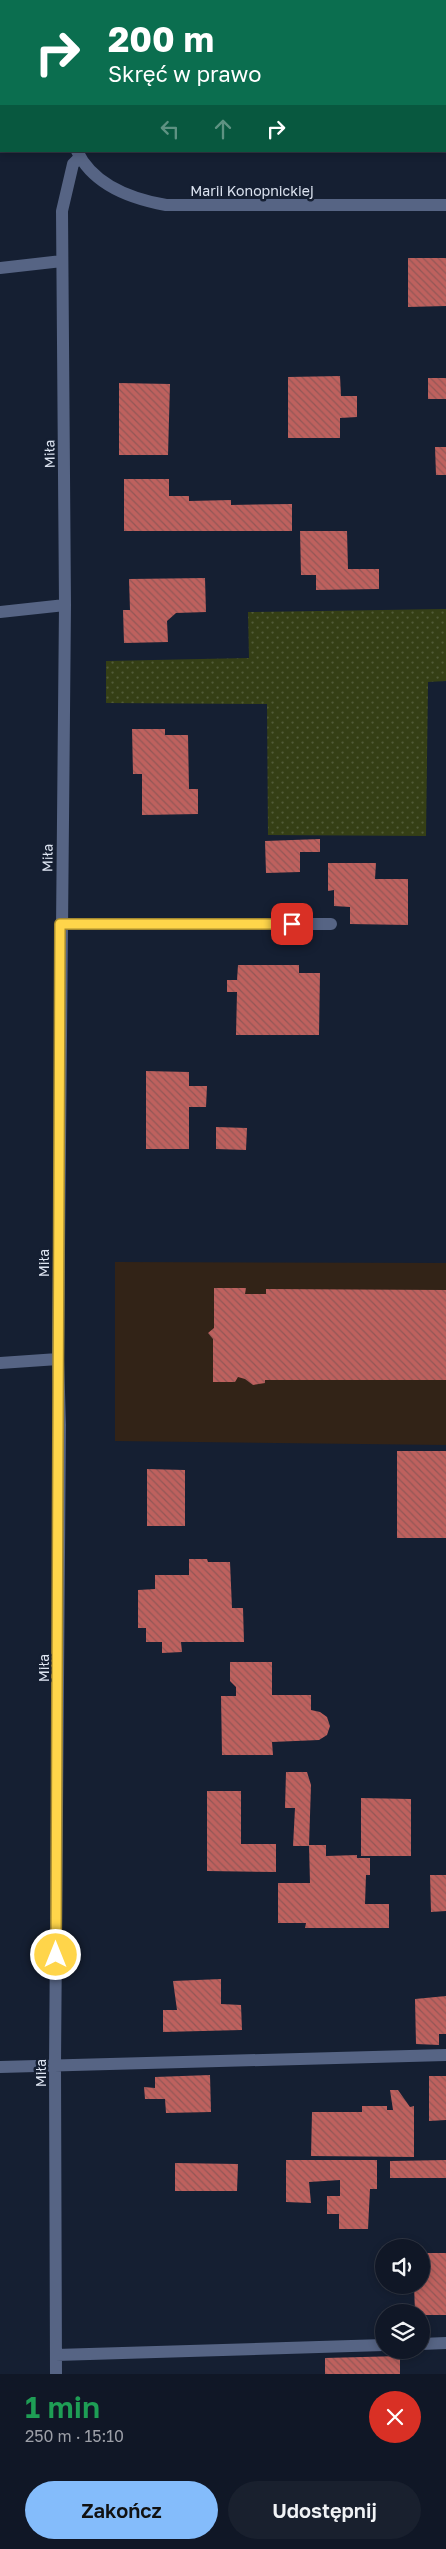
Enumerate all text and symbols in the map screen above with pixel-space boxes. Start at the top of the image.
text: 200 m [108,18,214,60]
icon: right [25,20,90,85]
text: Skręć w prawo [108,60,261,87]
icon: left [156,115,184,143]
icon: ahead [209,115,237,143]
icon: right [262,115,290,143]
street label: Marii Konopnickiej [190,182,314,199]
street label: Miła [40,440,58,468]
street label: Miła [38,844,56,872]
pin [271,903,313,945]
icon: arrive [278,910,306,938]
street label: Miła [35,1249,52,1277]
street label: Miła [35,1654,52,1682]
position arrow [29,1928,81,1980]
street label: Miła [32,2059,49,2087]
map controls [375,2239,430,2359]
button: sound [375,2239,430,2294]
button: layers [375,2304,430,2359]
text: 1 min [25,2389,100,2425]
button: close [369,2391,421,2443]
text: 250 m · 15:10 [25,2426,124,2446]
button: Zakończ [25,2481,218,2539]
button: Udostępnij [228,2481,421,2539]

